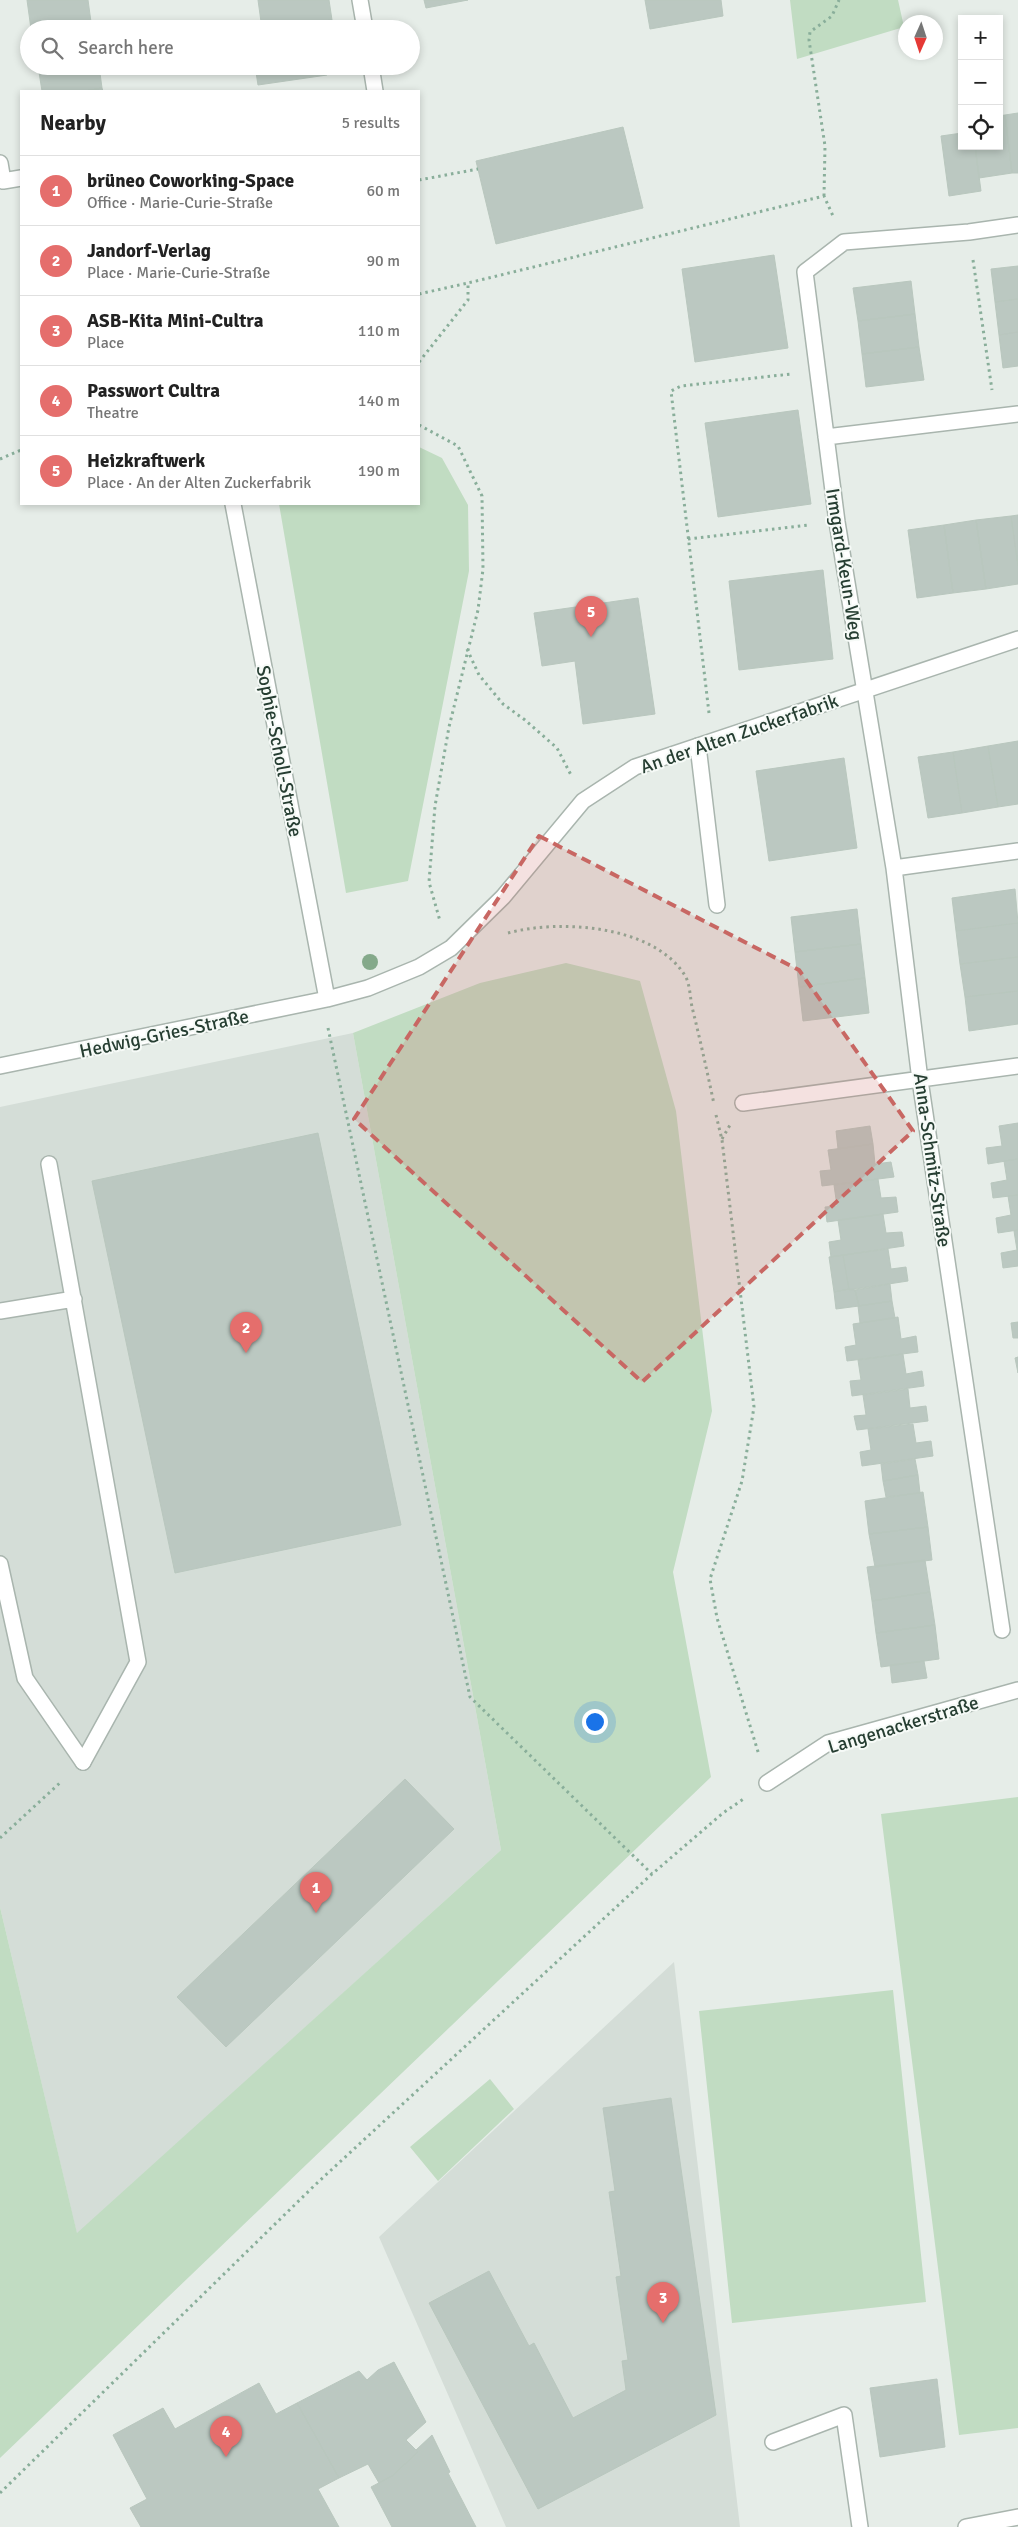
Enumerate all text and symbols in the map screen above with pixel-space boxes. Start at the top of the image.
north arrow [898,15,943,60]
map controls [958,15,1003,150]
button: + [958,15,1003,60]
search box [20,20,420,75]
icon: search [38,34,66,62]
text: Search here [78,36,174,60]
button: − [958,60,1003,105]
button: locate [958,105,1003,150]
text: Nearby [40,110,106,136]
text: 5 results [341,113,400,133]
text: brüneo Coworking-Space [87,169,294,193]
text: 1 [52,181,60,201]
text: 60 m [366,181,400,201]
text: Office · Marie-Curie-Straße [87,193,273,213]
text: Jandorf-Verlag [87,239,211,263]
text: 2 [52,251,60,271]
text: 90 m [366,251,400,271]
text: Place · Marie-Curie-Straße [87,263,270,283]
text: ASB-Kita Mini-Cultra [87,309,263,333]
text: 3 [52,321,60,341]
text: 110 m [358,321,400,341]
text: Place [87,333,124,353]
text: Passwort Cultra [87,379,220,403]
text: 4 [52,391,60,411]
text: 140 m [358,391,400,411]
text: Theatre [87,403,139,423]
text: Heizkraftwerk [87,449,205,473]
text: 5 [52,461,60,481]
text: 190 m [358,461,400,481]
text: Place · An der Alten Zuckerfabrik [87,473,311,493]
street label: Irmgard-Keun-Weg [820,486,868,642]
pin: 5 [575,596,607,637]
street label: Sophie-Scholl-Straße [251,663,307,839]
street label: An der Alten Zuckerfabrik [637,689,842,779]
street label: Hedwig-Gries-Straße [77,1004,251,1064]
street label: Anna-Schmitz-Straße [908,1072,956,1249]
pin: 2 [230,1312,262,1353]
street label: Langenackerstraße [825,1691,982,1759]
your location [582,1709,608,1735]
pin: 1 [300,1872,332,1913]
pin: 3 [647,2282,679,2323]
pin: 4 [210,2416,242,2457]

